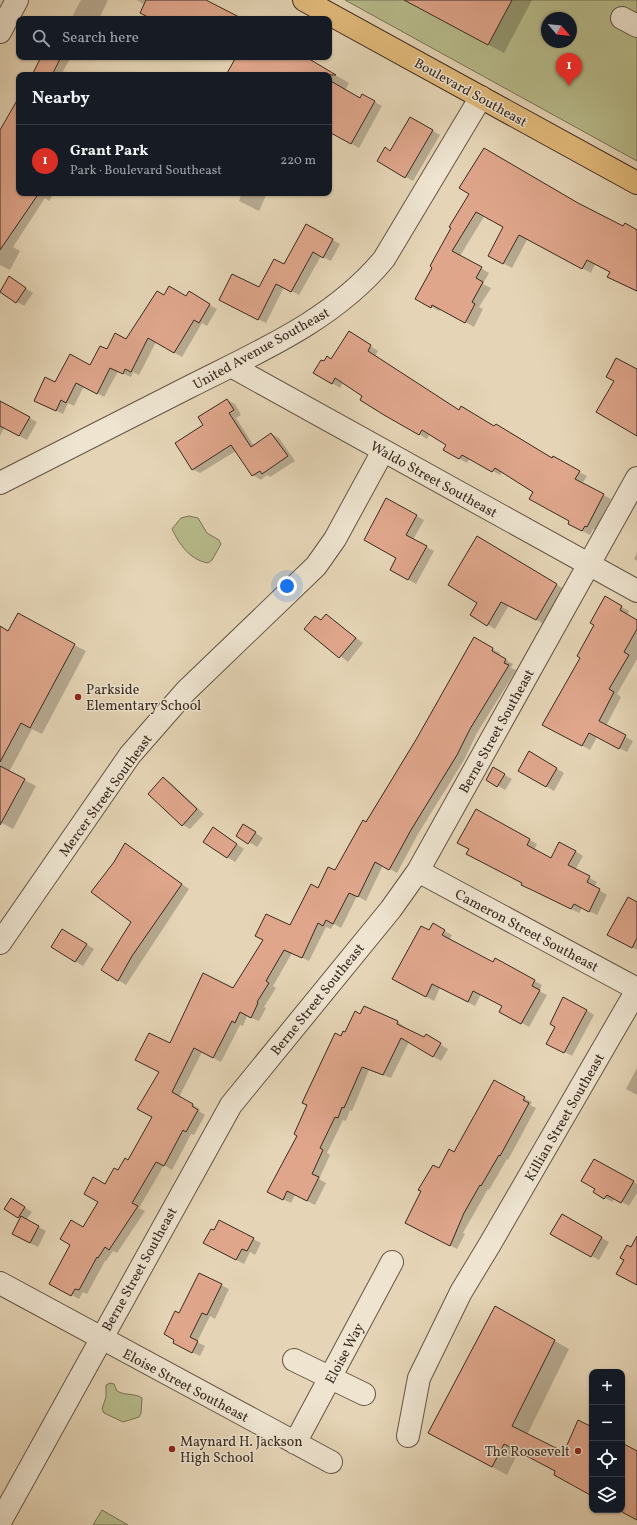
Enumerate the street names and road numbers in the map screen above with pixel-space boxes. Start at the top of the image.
street label: Boulevard Southeast [410,54,530,132]
street label: United Avenue Southeast [190,304,334,395]
street label: Waldo Street Southeast [366,437,500,523]
street label: Berne Street Southeast [455,666,539,797]
street label: Mercer Street Southeast [55,731,157,861]
street label: Cameron Street Southeast [451,885,601,977]
street label: Berne Street Southeast [267,940,369,1060]
street label: Killian Street Southeast [521,1050,610,1185]
street label: Berne Street Southeast [98,1204,182,1335]
street label: Eloise Way [321,1320,370,1388]
street label: Eloise Street Southeast [119,1345,252,1428]

